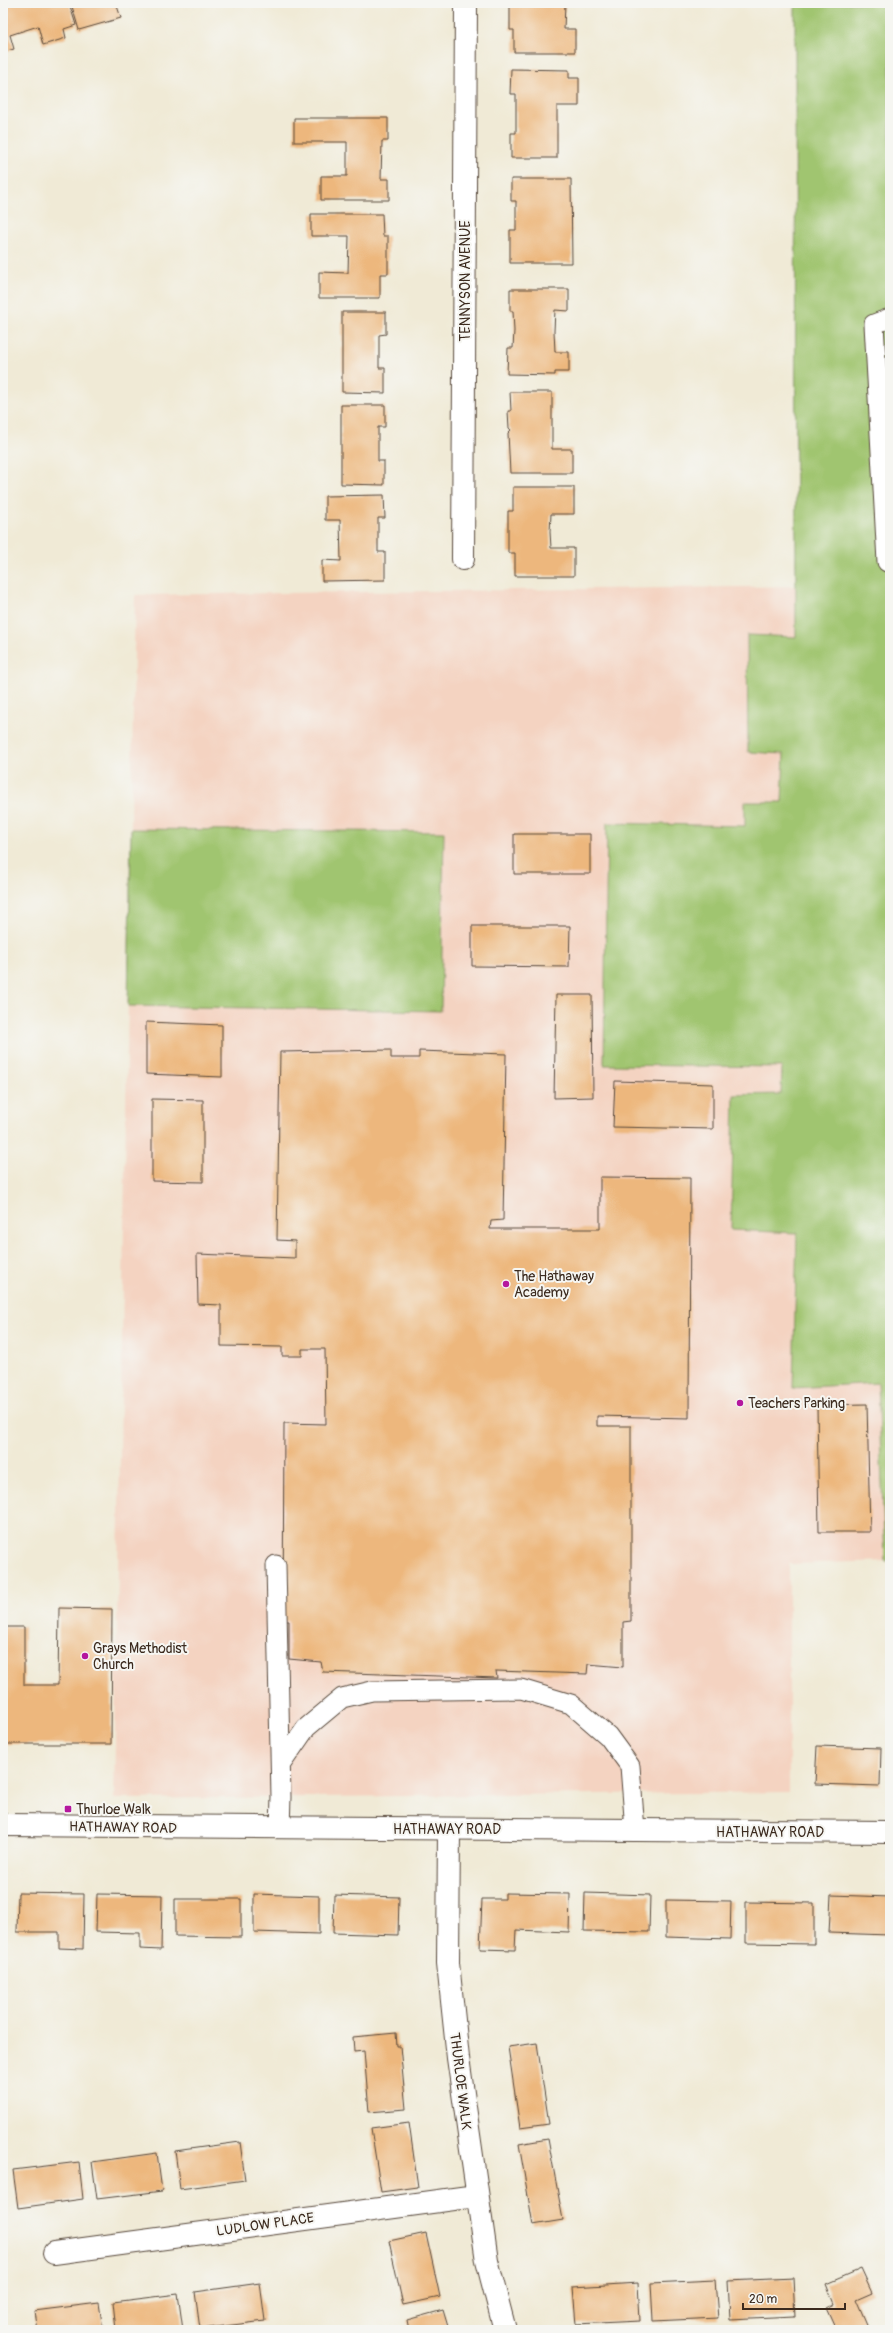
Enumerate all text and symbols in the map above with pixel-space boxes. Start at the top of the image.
street label: TENNYSON AVENUE [457,220,474,342]
place label: The Hathaway Academy [514,1268,594,1301]
marker: The Hathaway Academy [501,1279,511,1289]
place label: Teachers Parking [748,1395,845,1412]
marker: Teachers Parking [735,1398,745,1408]
place label: Grays Methodist Church [93,1640,187,1673]
marker: Grays Methodist Church [80,1651,90,1661]
place label: Thurloe Walk [76,1801,151,1818]
marker: Thurloe Walk [63,1804,73,1814]
street label: HATHAWAY ROAD [69,1818,177,1837]
street label: HATHAWAY ROAD [393,1821,501,1838]
street label: HATHAWAY ROAD [716,1824,824,1841]
street label: THURLOE WALK [446,2032,475,2131]
street label: LUDLOW PLACE [215,2209,315,2240]
scale bar [743,2285,845,2311]
text: 20 m [749,2292,778,2307]

